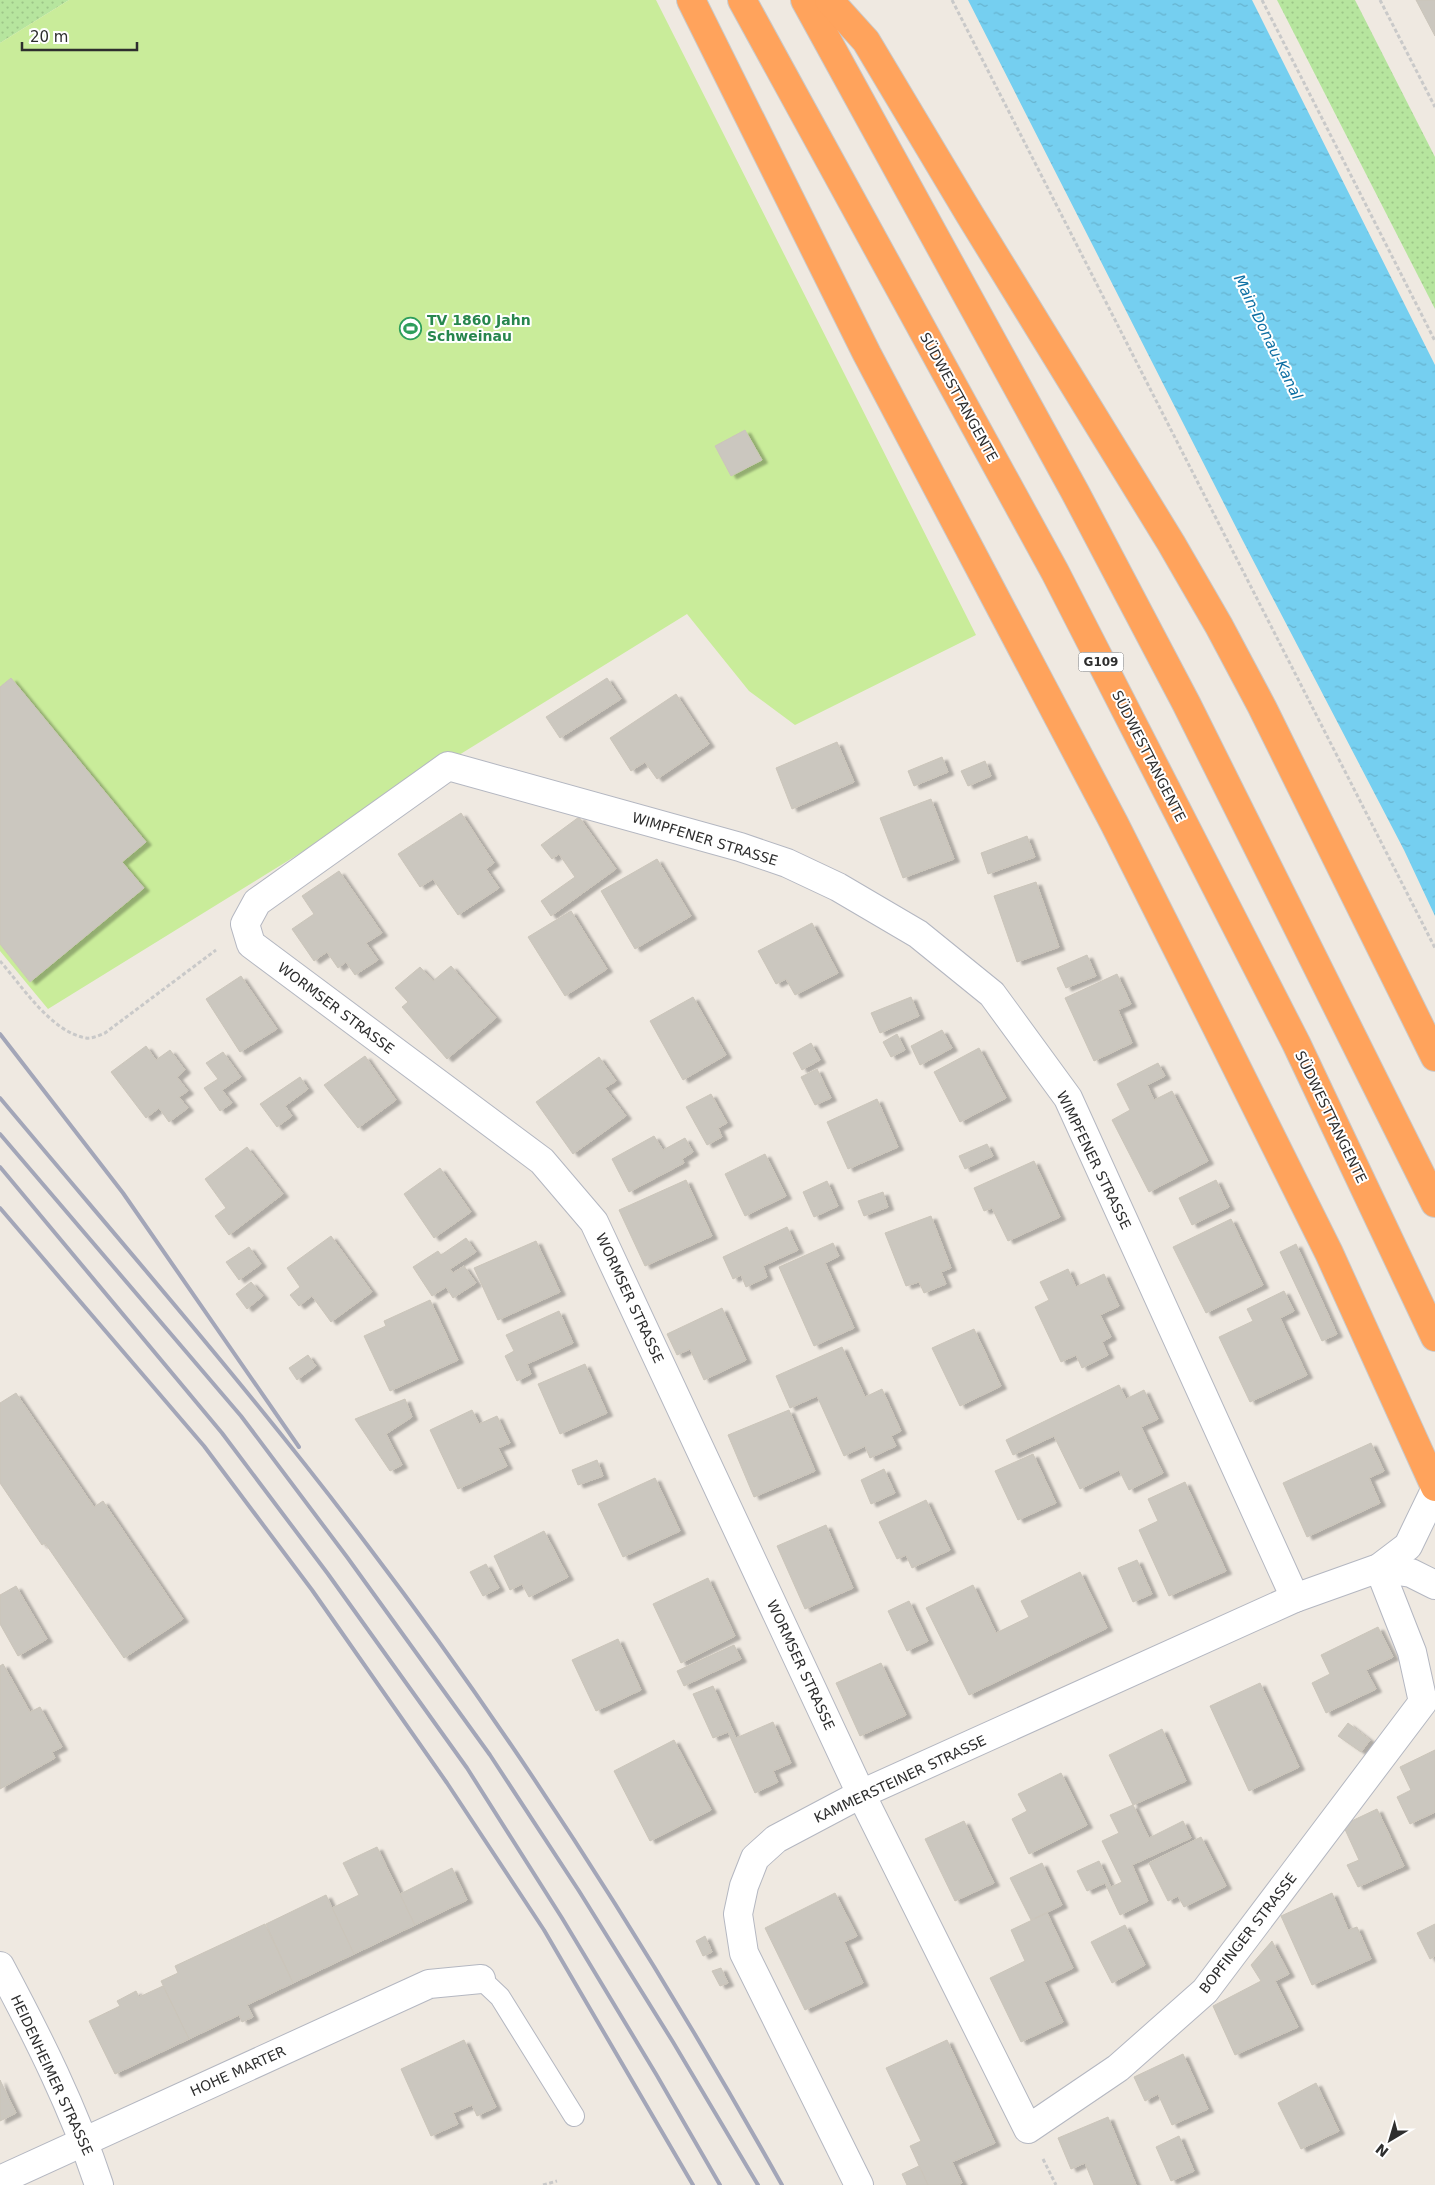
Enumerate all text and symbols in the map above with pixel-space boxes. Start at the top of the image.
scale bar [22,20,138,52]
text: 20 m [30,28,68,46]
water label: Main-Donau-Kanal [1230,272,1306,403]
place label: TV 1860 Jahn Schweinau [427,312,531,344]
sports icon: TV 1860 Jahn Schweinau [399,316,423,340]
street label: SÜDWESTTANGENTE [917,329,1002,464]
road number: G109 [1078,652,1124,672]
street label: SÜDWESTTANGENTE [1109,687,1190,824]
street label: WIMPFENER STRASSE [630,809,780,869]
street label: WORMSER STRASSE [275,959,397,1057]
street label: SÜDWESTTANGENTE [1292,1048,1371,1186]
street label: WIMPFENER STRASSE [1054,1088,1134,1232]
street label: WORMSER STRASSE [593,1231,667,1365]
street label: WORMSER STRASSE [764,1598,838,1732]
street label: KAMMERSTEINER STRASSE [811,1732,989,1826]
street label: BOPFINGER STRASSE [1196,1870,1300,1996]
street label: HEIDENHEIMER STRASSE [8,1992,96,2158]
street label: HOHE MARTER [188,2043,288,2099]
north arrow [1365,2115,1415,2165]
text: N [1372,2140,1392,2160]

